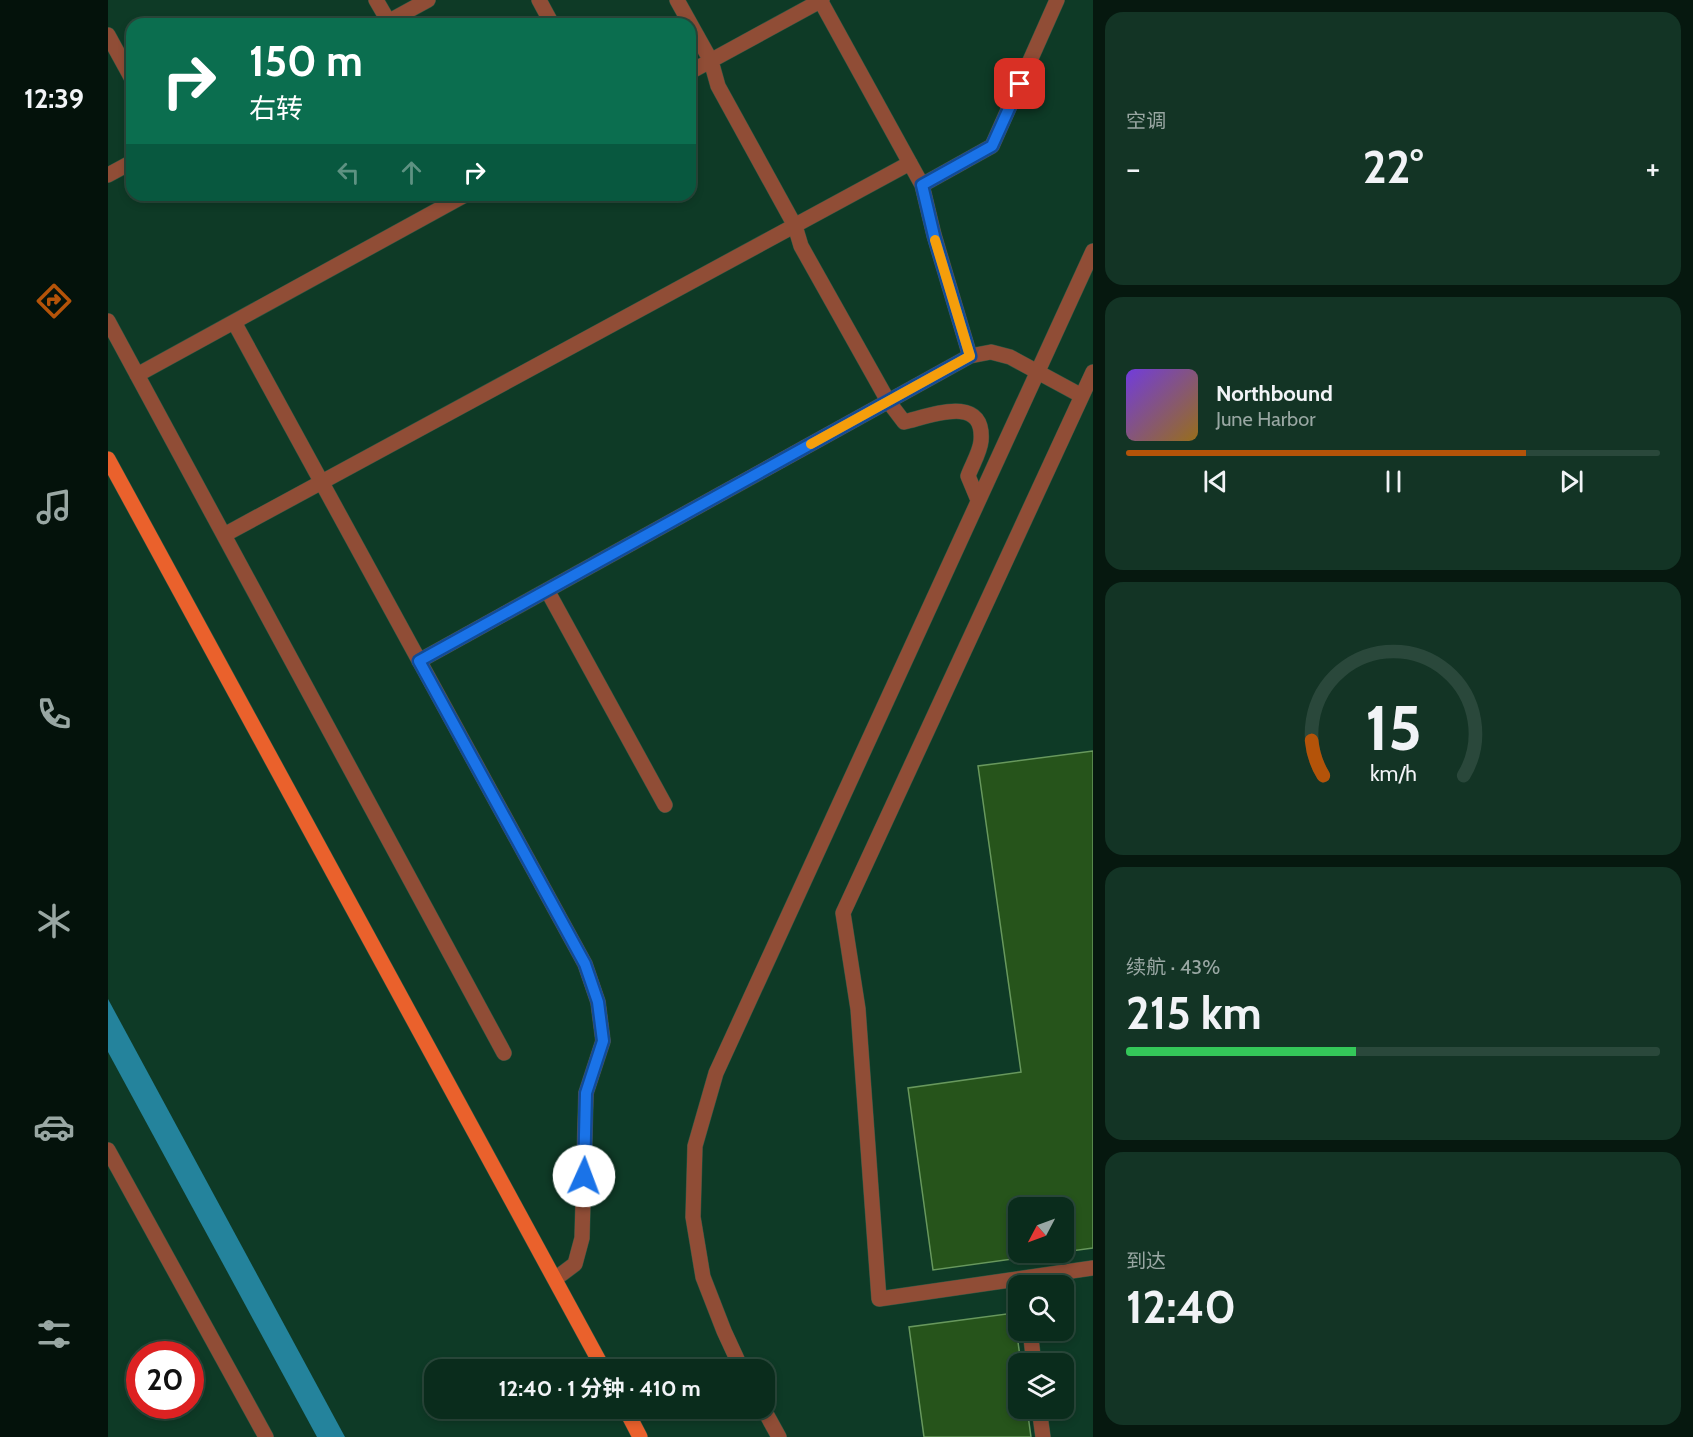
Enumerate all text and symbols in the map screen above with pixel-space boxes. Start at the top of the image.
text: 150 m [249,35,363,87]
icon: right [150,42,228,120]
pin [994,58,1045,109]
icon: arrive [1003,67,1036,100]
text: 12:39 [24,82,84,115]
text: 右转 [249,92,303,125]
text: 空调 [1126,109,1166,133]
text: 22° [1363,140,1423,194]
text: − [1126,148,1141,188]
text: + [1645,148,1660,188]
icon: left [332,156,365,189]
icon: ahead [395,156,428,189]
icon: right [458,156,491,189]
icon: directions [33,280,75,322]
text: Northbound [1216,380,1333,407]
text: June Harbor [1216,407,1316,431]
icon: previous [1199,465,1232,498]
icon: pause [1377,465,1410,498]
icon: next [1555,465,1588,498]
icon: music [33,486,75,528]
text: 15 [1365,690,1421,766]
icon: phone [33,693,75,735]
text: km/h [1370,760,1416,786]
icon: climate [33,900,75,942]
text: 续航 · 43% [1126,955,1220,979]
text: 215 km [1126,986,1262,1040]
icon: car [33,1106,75,1148]
position arrow [552,1144,616,1208]
north arrow [1008,1197,1074,1263]
map controls [1008,1197,1074,1419]
text: 到达 [1126,1249,1166,1273]
button: search [1008,1275,1074,1341]
text: 12:40 [1126,1280,1236,1334]
icon: filters [33,1313,75,1355]
speed limit sign: 20 [126,1341,204,1419]
button: layers [1008,1353,1074,1419]
text: 12:40 · 1 分钟 · 410 m [498,1375,701,1402]

